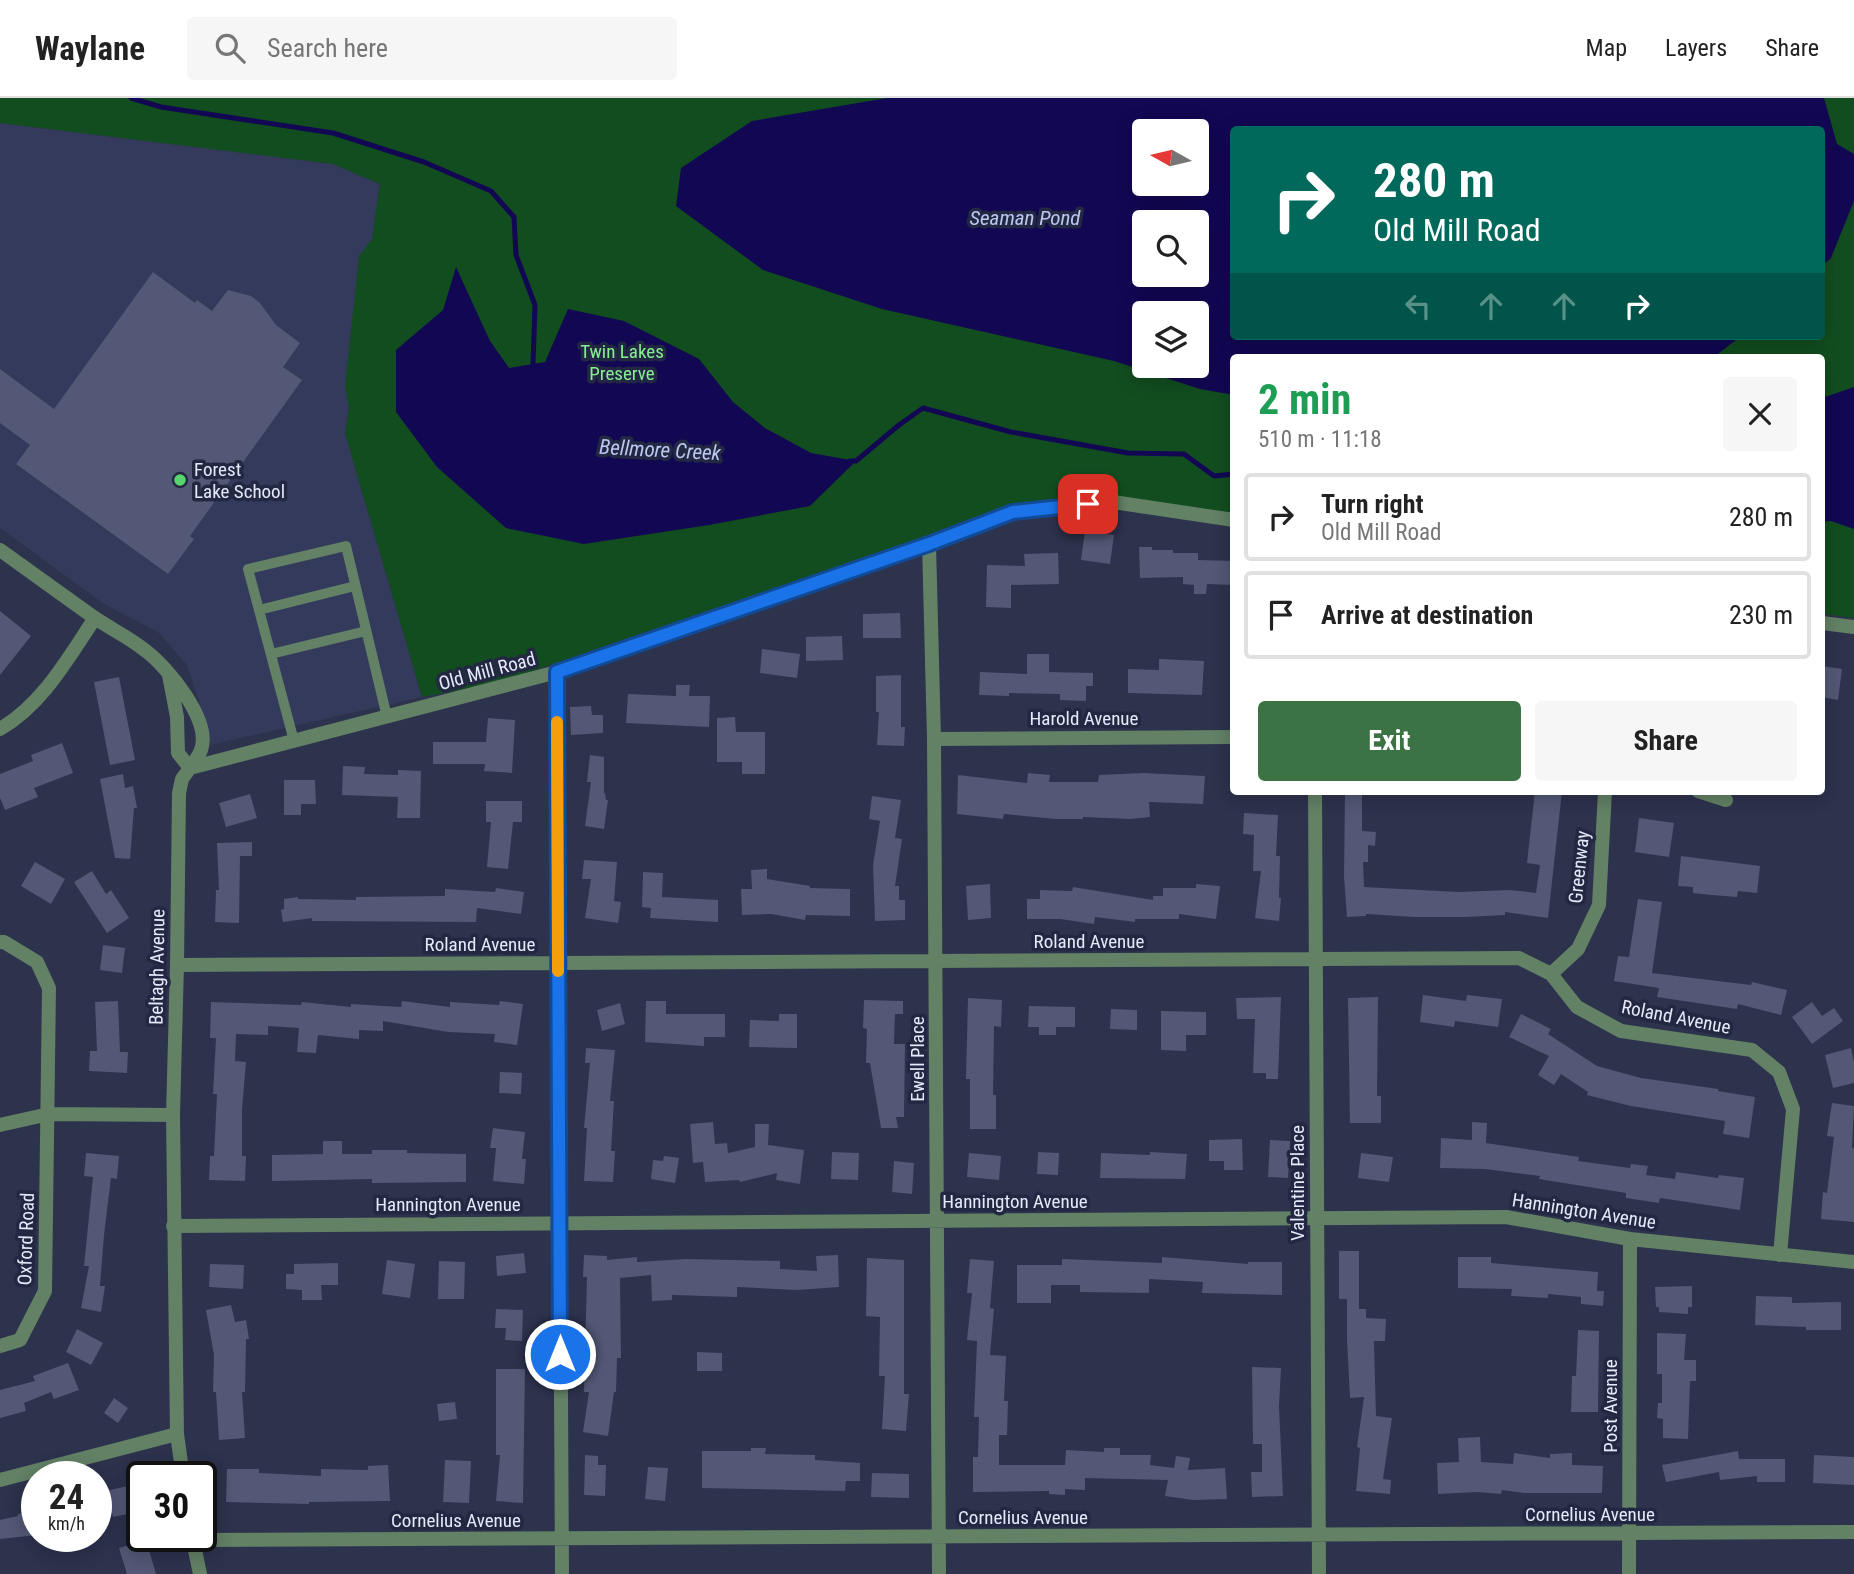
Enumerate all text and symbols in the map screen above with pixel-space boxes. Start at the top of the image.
search box [187,17,677,80]
text: Waylane [35,29,145,68]
icon: search [211,29,249,67]
text: Search here [267,33,388,63]
text: Map [1586,34,1627,62]
text: Layers [1665,34,1727,62]
text: Share [1765,34,1819,62]
north arrow [1132,119,1209,196]
map controls [1132,119,1209,378]
text: 280 m [1373,152,1495,209]
icon: right [1258,154,1349,245]
water label: Seaman Pond [970,206,1081,230]
button: search [1132,210,1209,287]
text: Old Mill Road [1373,211,1541,249]
icon: left [1399,287,1437,325]
icon: ahead [1472,287,1510,325]
icon: ahead [1545,287,1583,325]
icon: right [1618,287,1656,325]
button: layers [1132,301,1209,378]
park label: Twin Lakes Preserve [580,340,664,385]
text: 2 min [1258,375,1351,424]
button: close [1723,377,1797,451]
text: 510 m · 11:18 [1258,426,1382,453]
water label: Bellmore Creek [599,435,722,465]
place label: Forest Lake School [194,458,285,503]
marker: Forest Lake School [172,472,188,488]
pin [1058,474,1118,534]
icon: arrive [1069,485,1107,523]
text: Turn right [1321,489,1423,519]
icon: right [1262,498,1300,536]
text: 280 m [1729,502,1793,532]
text: Old Mill Road [1321,519,1441,546]
icon: arrive [1262,596,1300,634]
text: Arrive at destination [1321,600,1533,630]
text: 230 m [1729,600,1793,630]
street label: Old Mill Road [436,647,538,695]
button: Exit [1258,701,1521,781]
button: Share [1535,701,1797,781]
street label: Harold Avenue [1030,707,1139,730]
street label: Greenway [1564,829,1594,905]
street label: Beltagh Avenue [144,909,170,1025]
street label: Roland Avenue [1034,930,1144,953]
street label: Roland Avenue [425,933,535,956]
street label: Roland Avenue [1619,995,1733,1039]
street label: Ewell Place [906,1016,929,1102]
street label: Valentine Place [1286,1125,1309,1241]
street label: Hannington Avenue [1510,1188,1658,1234]
street label: Hannington Avenue [942,1190,1088,1213]
street label: Oxford Road [13,1192,39,1286]
street label: Hannington Avenue [375,1193,521,1216]
position arrow [523,1317,597,1391]
street label: Post Avenue [1599,1359,1622,1453]
speed limit sign: 30 [126,1461,217,1552]
text: 24 [49,1477,84,1518]
street label: Cornelius Avenue [1525,1503,1655,1526]
street label: Cornelius Avenue [958,1506,1088,1529]
street label: Cornelius Avenue [391,1509,521,1532]
text: km/h [48,1513,85,1534]

